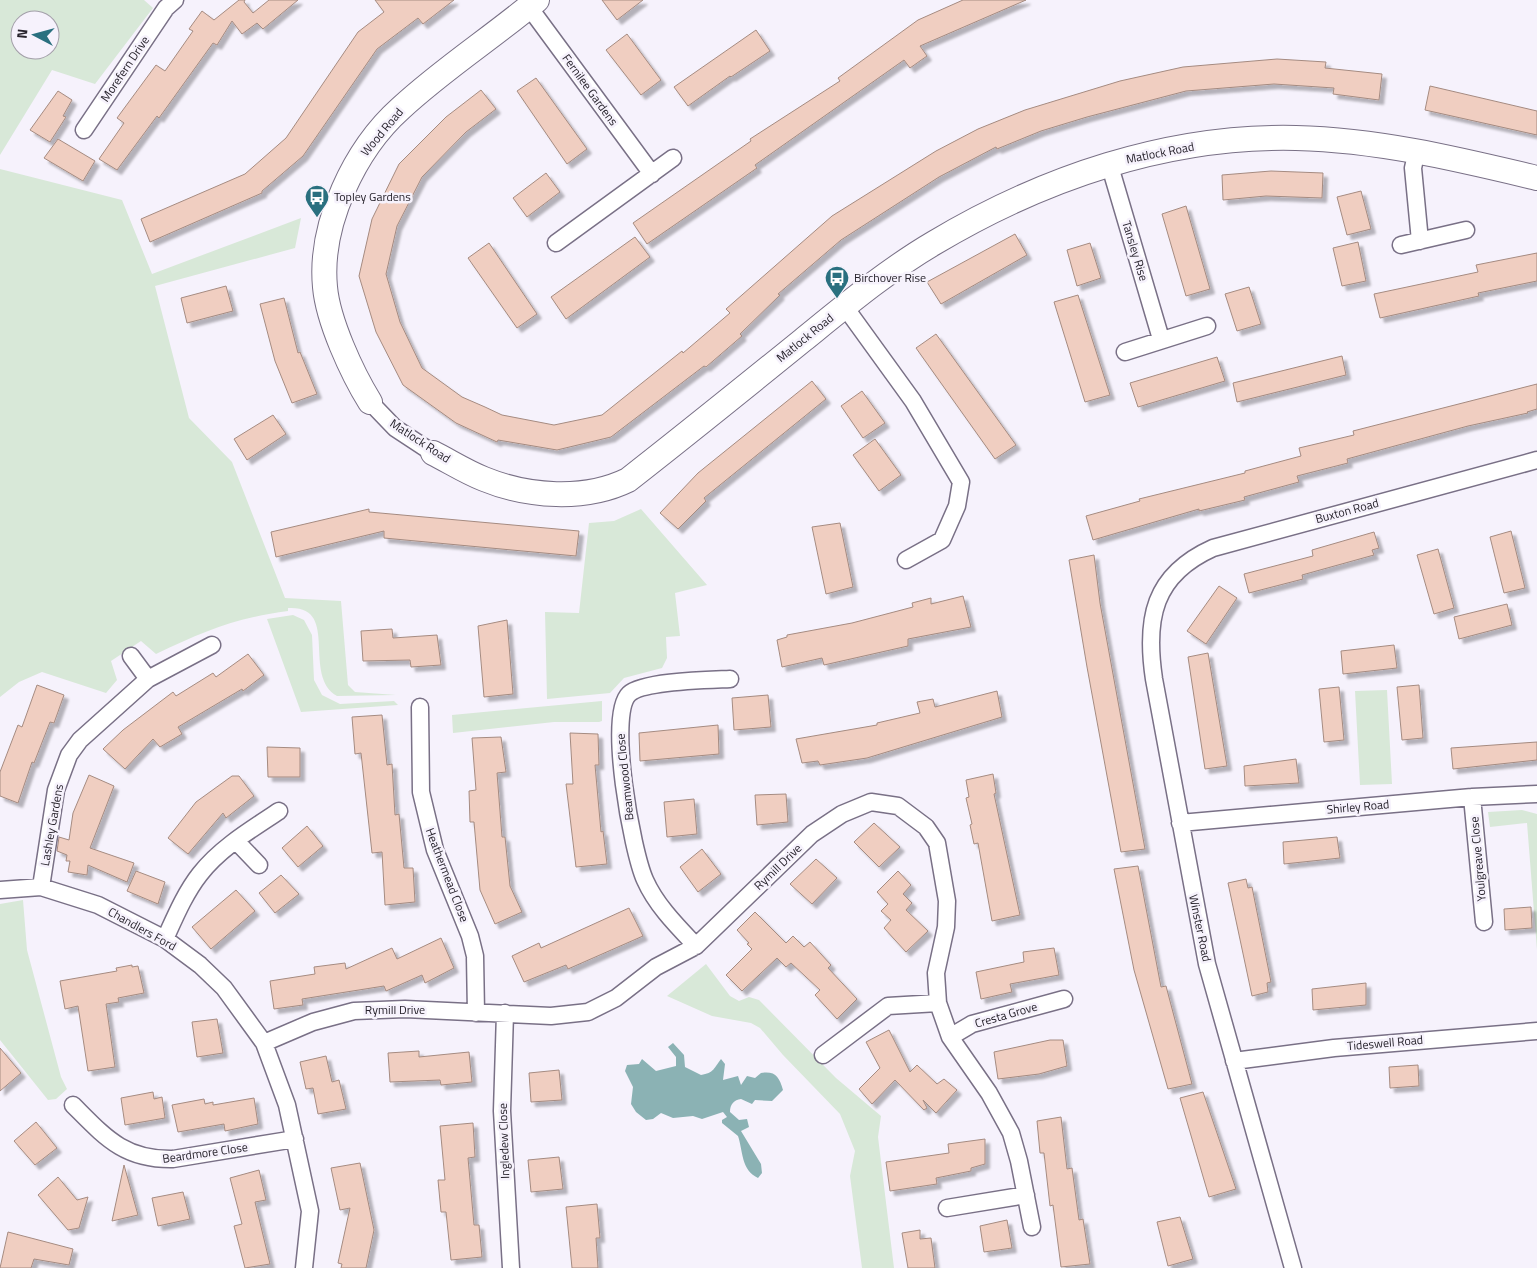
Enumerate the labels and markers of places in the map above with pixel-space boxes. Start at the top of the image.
bus stop icon: Topley Gardens [304,184,330,218]
place label: Topley Gardens [334,187,411,206]
bus stop icon: Birchover Rise [824,265,850,299]
place label: Birchover Rise [854,268,926,287]

